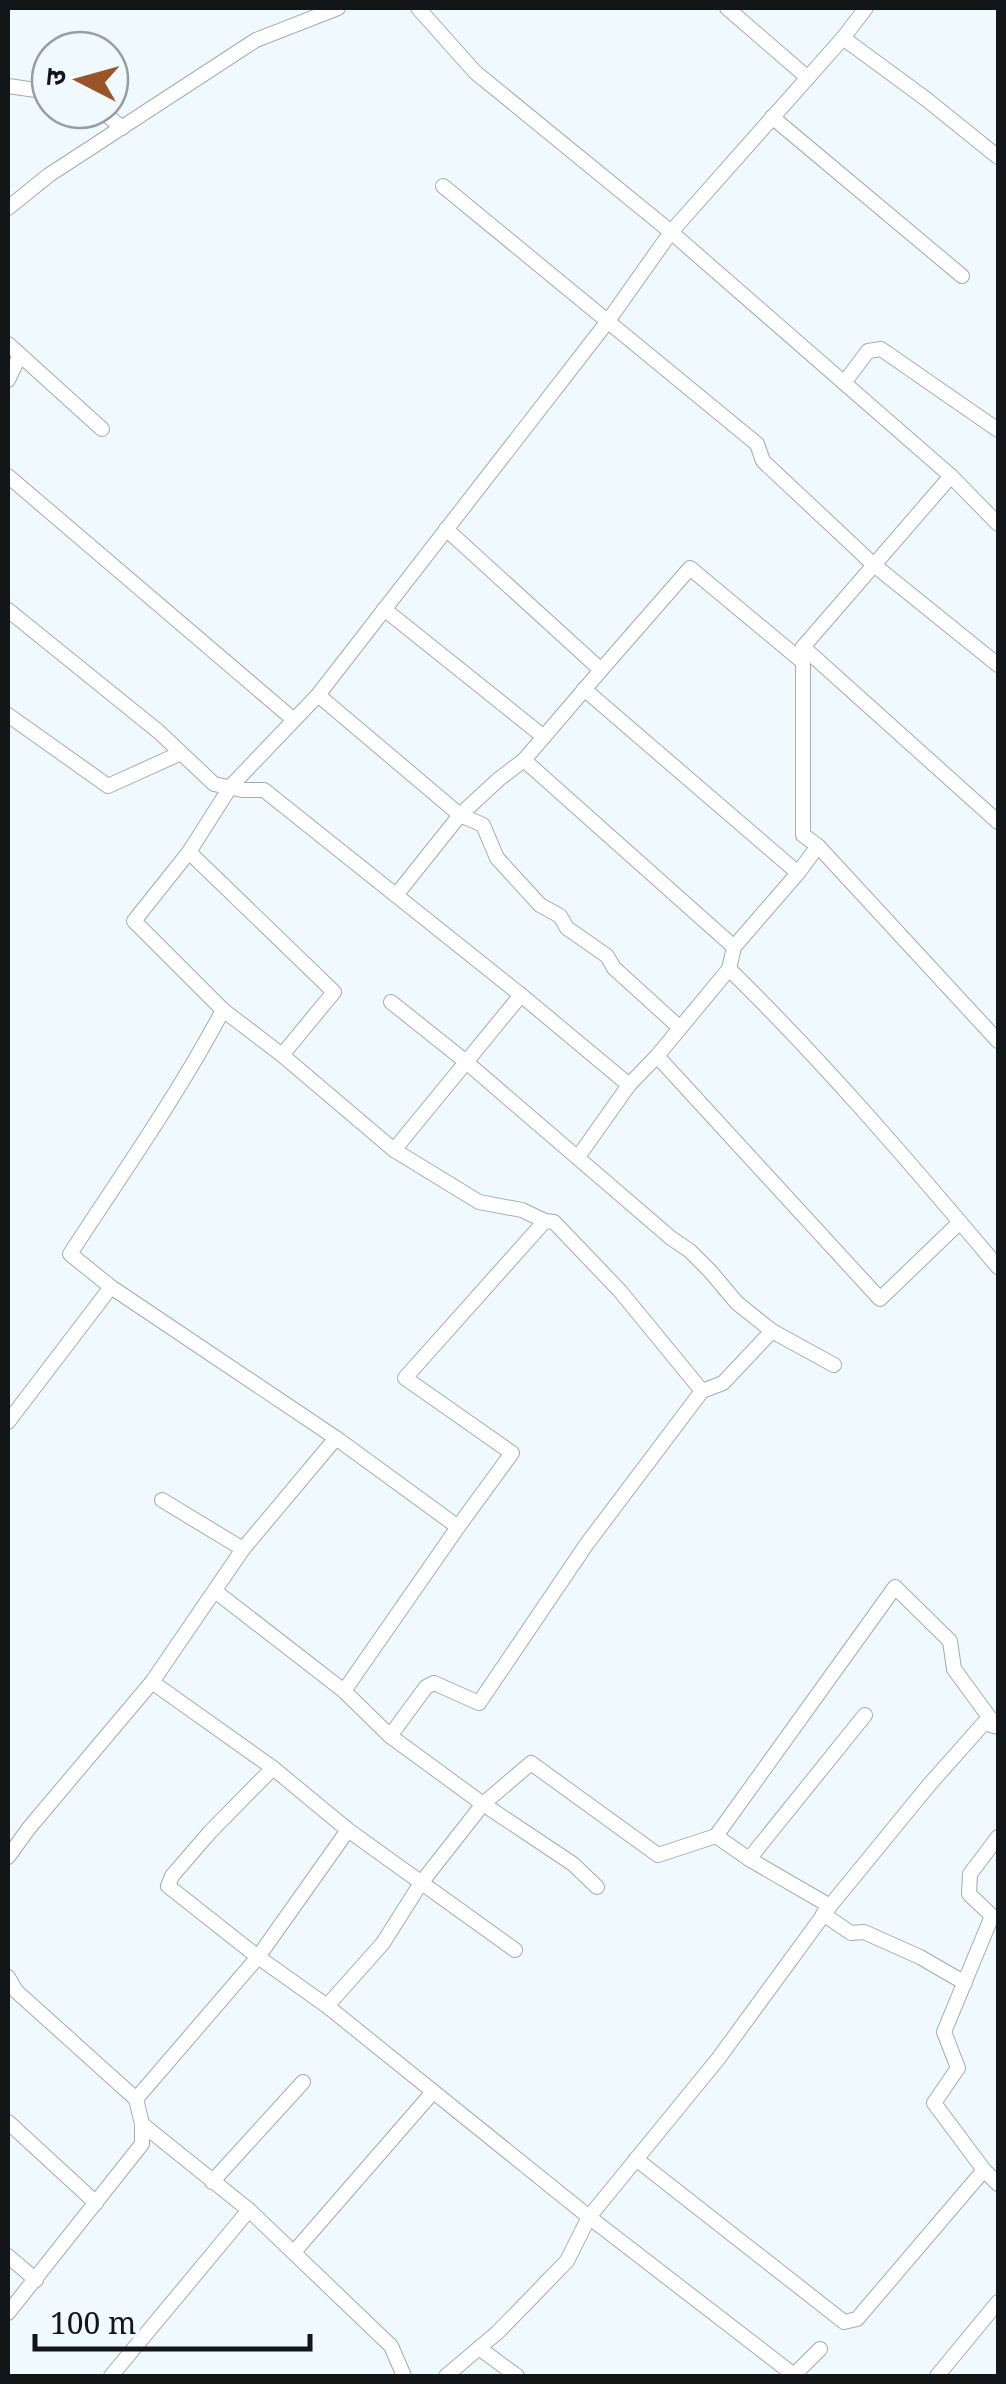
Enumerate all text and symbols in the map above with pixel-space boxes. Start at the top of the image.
north arrow [30,30,130,130]
text: उ [34,67,74,87]
scale bar [35,2289,310,2351]
text: 100 m [50,2302,136,2343]

